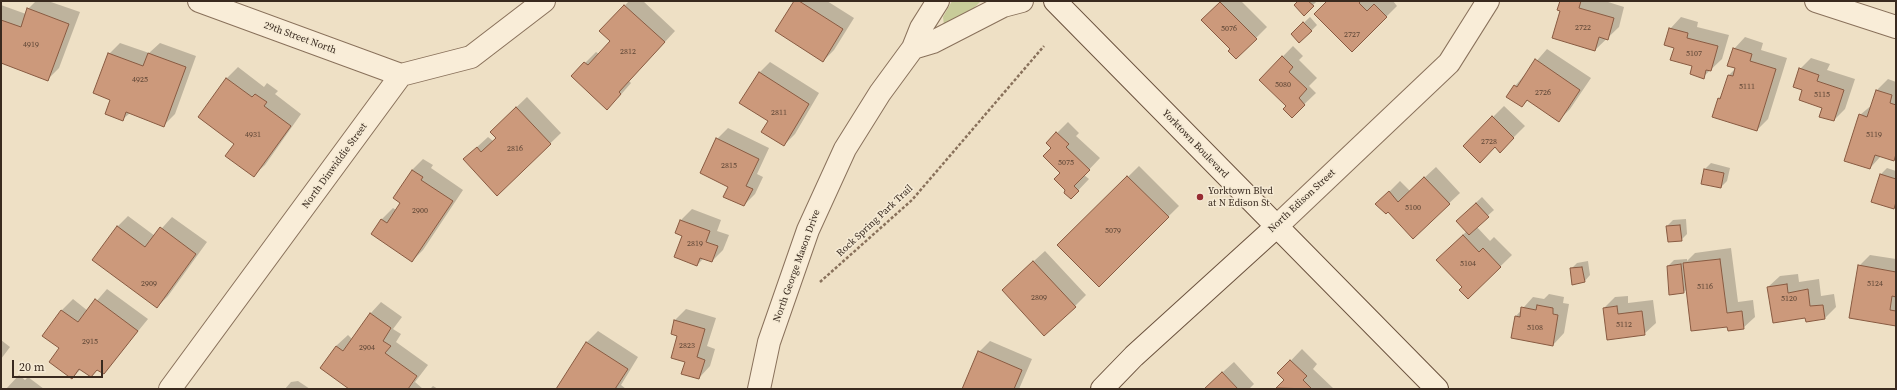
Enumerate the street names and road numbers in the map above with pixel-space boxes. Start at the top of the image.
street label: 29th Street North [262,19,338,57]
street label: Yorktown Boulevard [1159,107,1231,181]
street label: North Dinwiddie Street [300,121,370,211]
street label: North Edison Street [1266,167,1338,235]
street label: Rock Spring Park Trail [834,183,916,259]
street label: North George Mason Drive [771,208,823,324]

